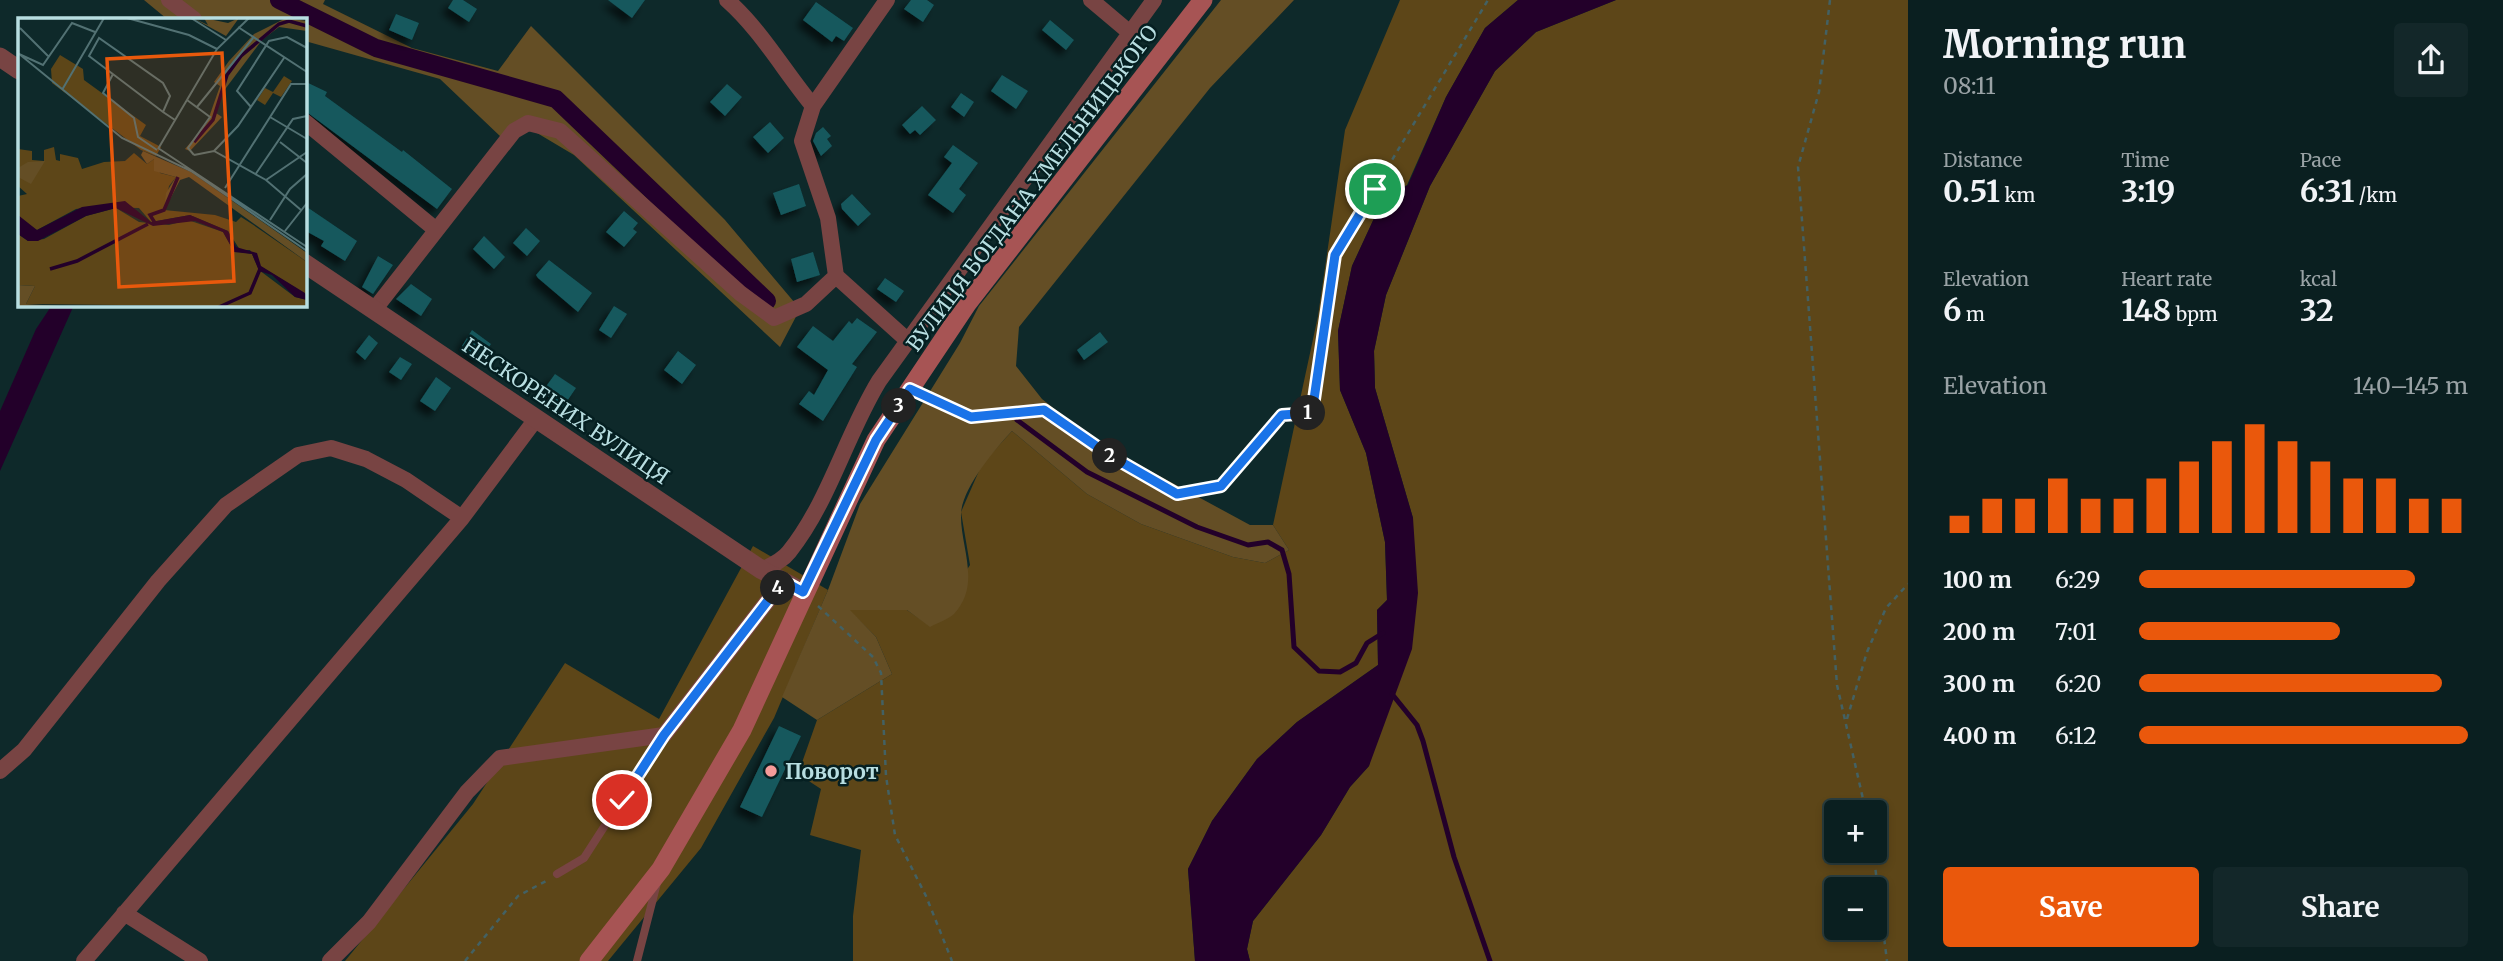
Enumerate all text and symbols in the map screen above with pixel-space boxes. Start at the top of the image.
inset map [18,18,306,306]
street label: ВУЛИЦЯ БОГДАНА ХМЕЛЬНИЦЬКОГО [900,19,1164,357]
text: Morning run [1943,21,2186,68]
button: share [2394,23,2468,97]
text: 08:11 [1943,71,1996,100]
text: Distance [1943,148,2022,172]
text: Time [2121,148,2170,172]
text: Pace [2300,148,2341,172]
pin [1345,159,1405,219]
icon: arrive [1356,170,1394,208]
text: 0.51 [1943,172,2000,210]
text: 3:19 [2121,172,2175,210]
text: 6:31 [2300,172,2354,210]
text: km [2000,183,2035,207]
text: /km [2354,183,2397,207]
text: Elevation [1943,267,2029,291]
text: Heart rate [2121,267,2212,291]
text: kcal [2300,267,2337,291]
text: 6 [1943,291,1961,329]
text: 148 [2121,291,2171,329]
text: 32 [2300,291,2334,329]
text: m [1961,302,1985,326]
text: bpm [2171,302,2218,326]
street label: НЕСКОРЕНИХ ВУЛИЦЯ [458,332,674,490]
text: Elevation [1943,371,2047,400]
text: 140–145 m [2353,371,2468,400]
pin: 3 [881,388,916,424]
text: 3 [893,393,904,417]
pin: 1 [1290,396,1326,430]
text: 1 [1303,400,1312,424]
pin: 2 [1092,438,1128,474]
text: 2 [1104,443,1115,467]
text: 100 m [1943,565,2012,594]
text: 6:29 [2055,565,2100,594]
pin: 4 [760,570,796,606]
text: 4 [771,575,784,599]
text: 200 m [1943,617,2015,646]
text: 7:01 [2055,617,2097,646]
text: 300 m [1943,669,2015,698]
text: 6:20 [2055,669,2101,698]
text: 400 m [1943,721,2017,750]
text: 6:12 [2055,721,2097,750]
place label: Поворот [785,758,879,785]
marker: Поворот [763,763,779,779]
pin [592,770,652,830]
icon: check [603,781,641,819]
map controls [1824,800,1887,940]
button: + [1824,800,1887,863]
button: Save [1943,867,2199,947]
button: Share [2213,867,2468,947]
button: − [1824,877,1887,940]

